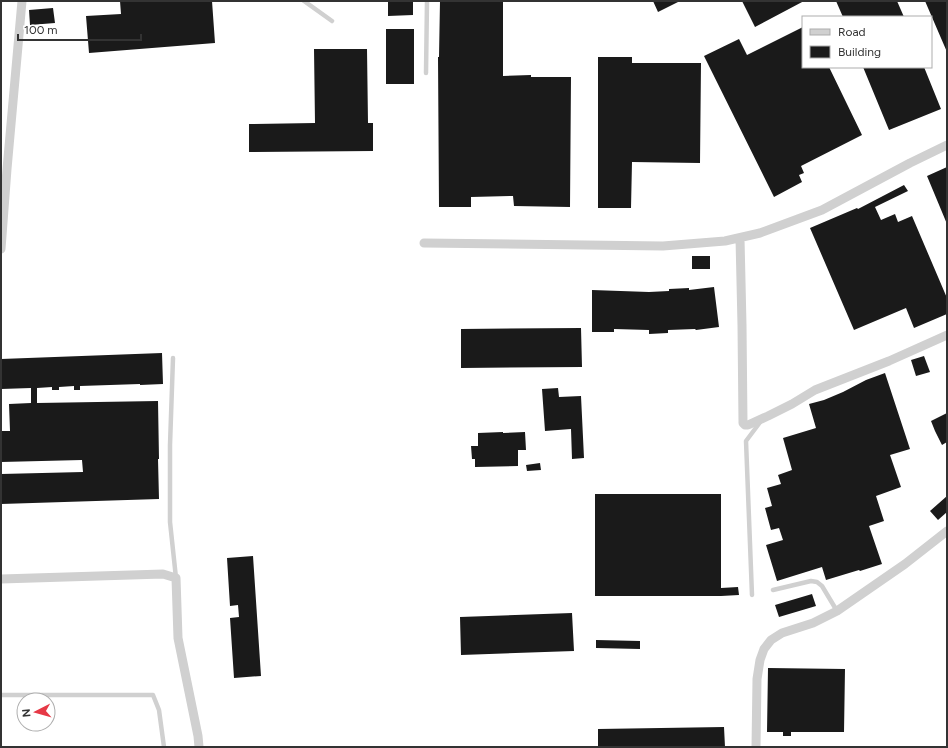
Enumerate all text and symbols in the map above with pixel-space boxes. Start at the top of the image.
scale bar [18,16,141,42]
legend [802,16,932,68]
text: 100 m [24,23,58,37]
text: Road [838,25,866,39]
text: Building [838,45,881,59]
north arrow [16,692,56,732]
text: N [20,708,33,718]

